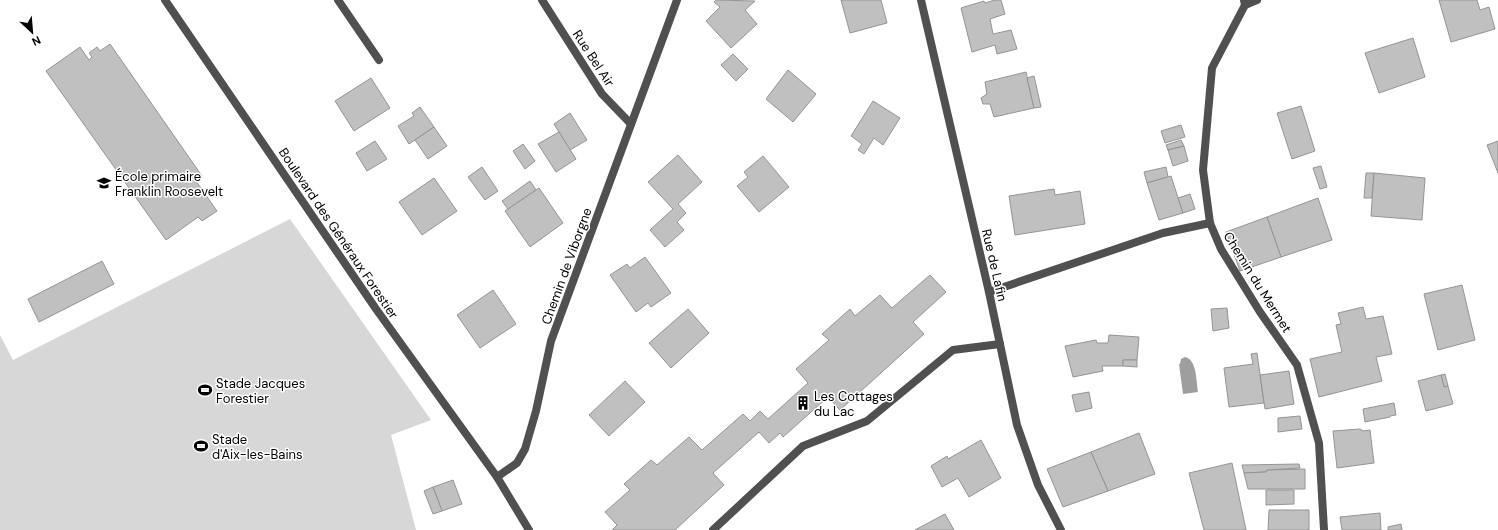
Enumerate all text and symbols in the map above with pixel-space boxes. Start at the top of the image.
north arrow [12,12,52,52]
street label: Rue Bel Air [569,27,618,90]
text: N [30,33,43,49]
street label: Boulevard des Généraux Forestier [275,145,402,322]
place label: École primaire Franklin Roosevelt [115,167,223,200]
school or university icon: École primaire Franklin Roosevelt [96,175,112,191]
street label: Chemin de Viborgne [537,205,596,327]
street label: Rue de Lafin [978,227,1011,303]
street label: Chemin du Mermet [1220,229,1295,336]
place label: Stade Jacques Forestier [216,375,305,407]
sports icon: Stade Jacques Forestier [197,382,213,398]
place label: Les Cottages du Lac [814,388,893,420]
building icon: Les Cottages du Lac [795,395,811,411]
place label: Stade d'Aix-les-Bains [212,431,303,463]
sports icon: Stade d'Aix-les-Bains [193,438,209,454]

